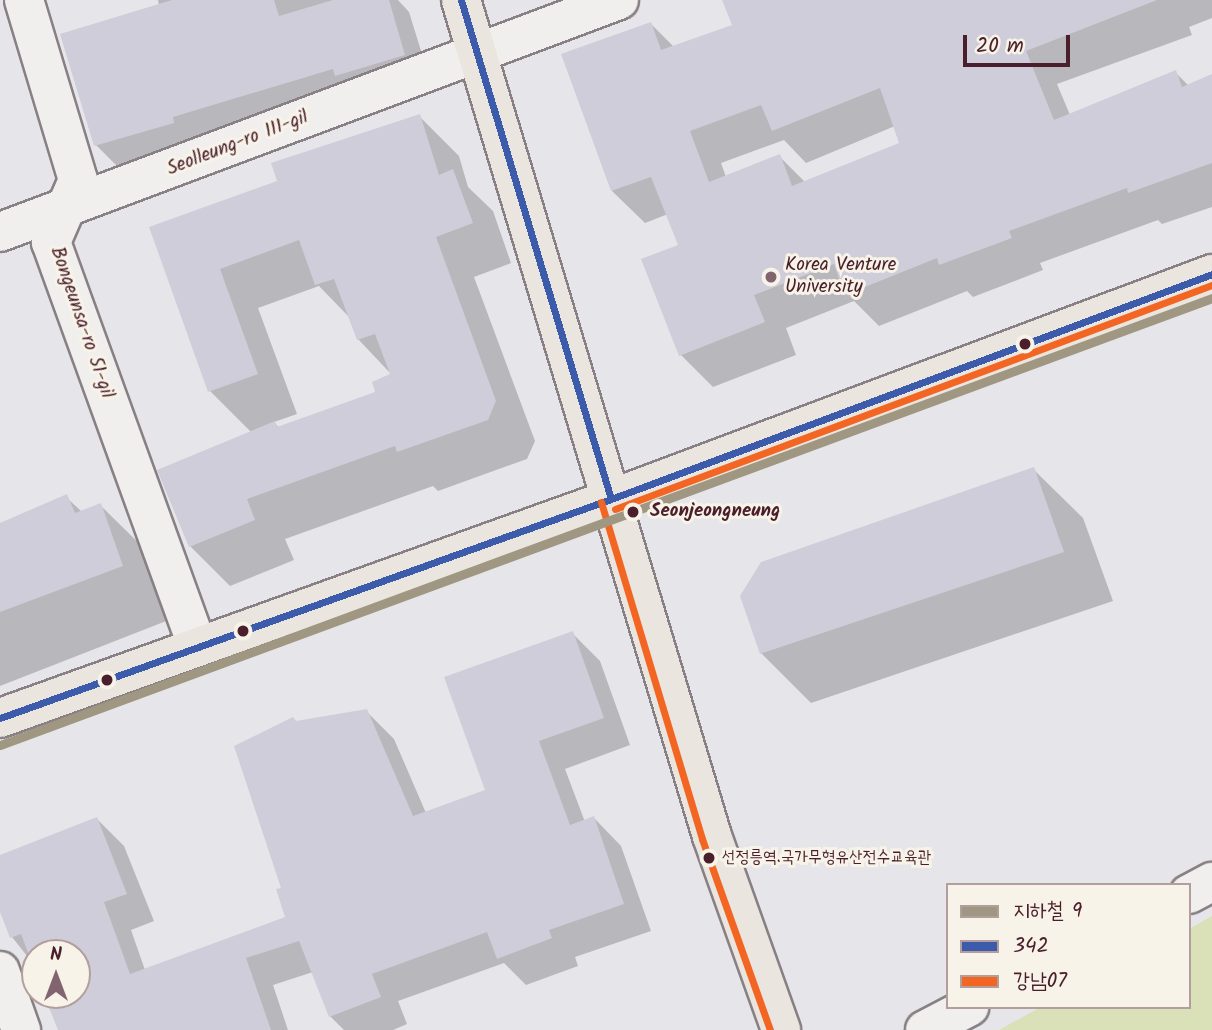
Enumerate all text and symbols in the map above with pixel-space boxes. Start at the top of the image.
scale bar [967,21,1074,65]
text: 20 m [976,30,1024,63]
street label: Seolleung-ro 111-gil [164,107,312,181]
street label: Bongeunsa-ro 51-gil [44,244,118,402]
place label: Korea Venture University [785,255,896,299]
marker: Korea Venture University [763,269,779,285]
unlabelled marker [1018,337,1032,351]
marker: Seonjeongneung [622,501,644,523]
place label: Seonjeongneung [650,501,780,523]
unlabelled marker [236,624,250,638]
unlabelled marker [100,673,114,687]
place label: 선정릉역.국가무형유산전수교육관 [722,848,931,868]
marker: 선정릉역.국가무형유산전수교육관 [702,851,716,865]
legend [946,883,1191,1009]
text: 지하철 9 [1013,895,1082,928]
text: 342 [1013,930,1049,963]
north arrow [21,939,91,1009]
text: N [50,940,62,970]
text: 강남07 [1013,965,1067,998]

